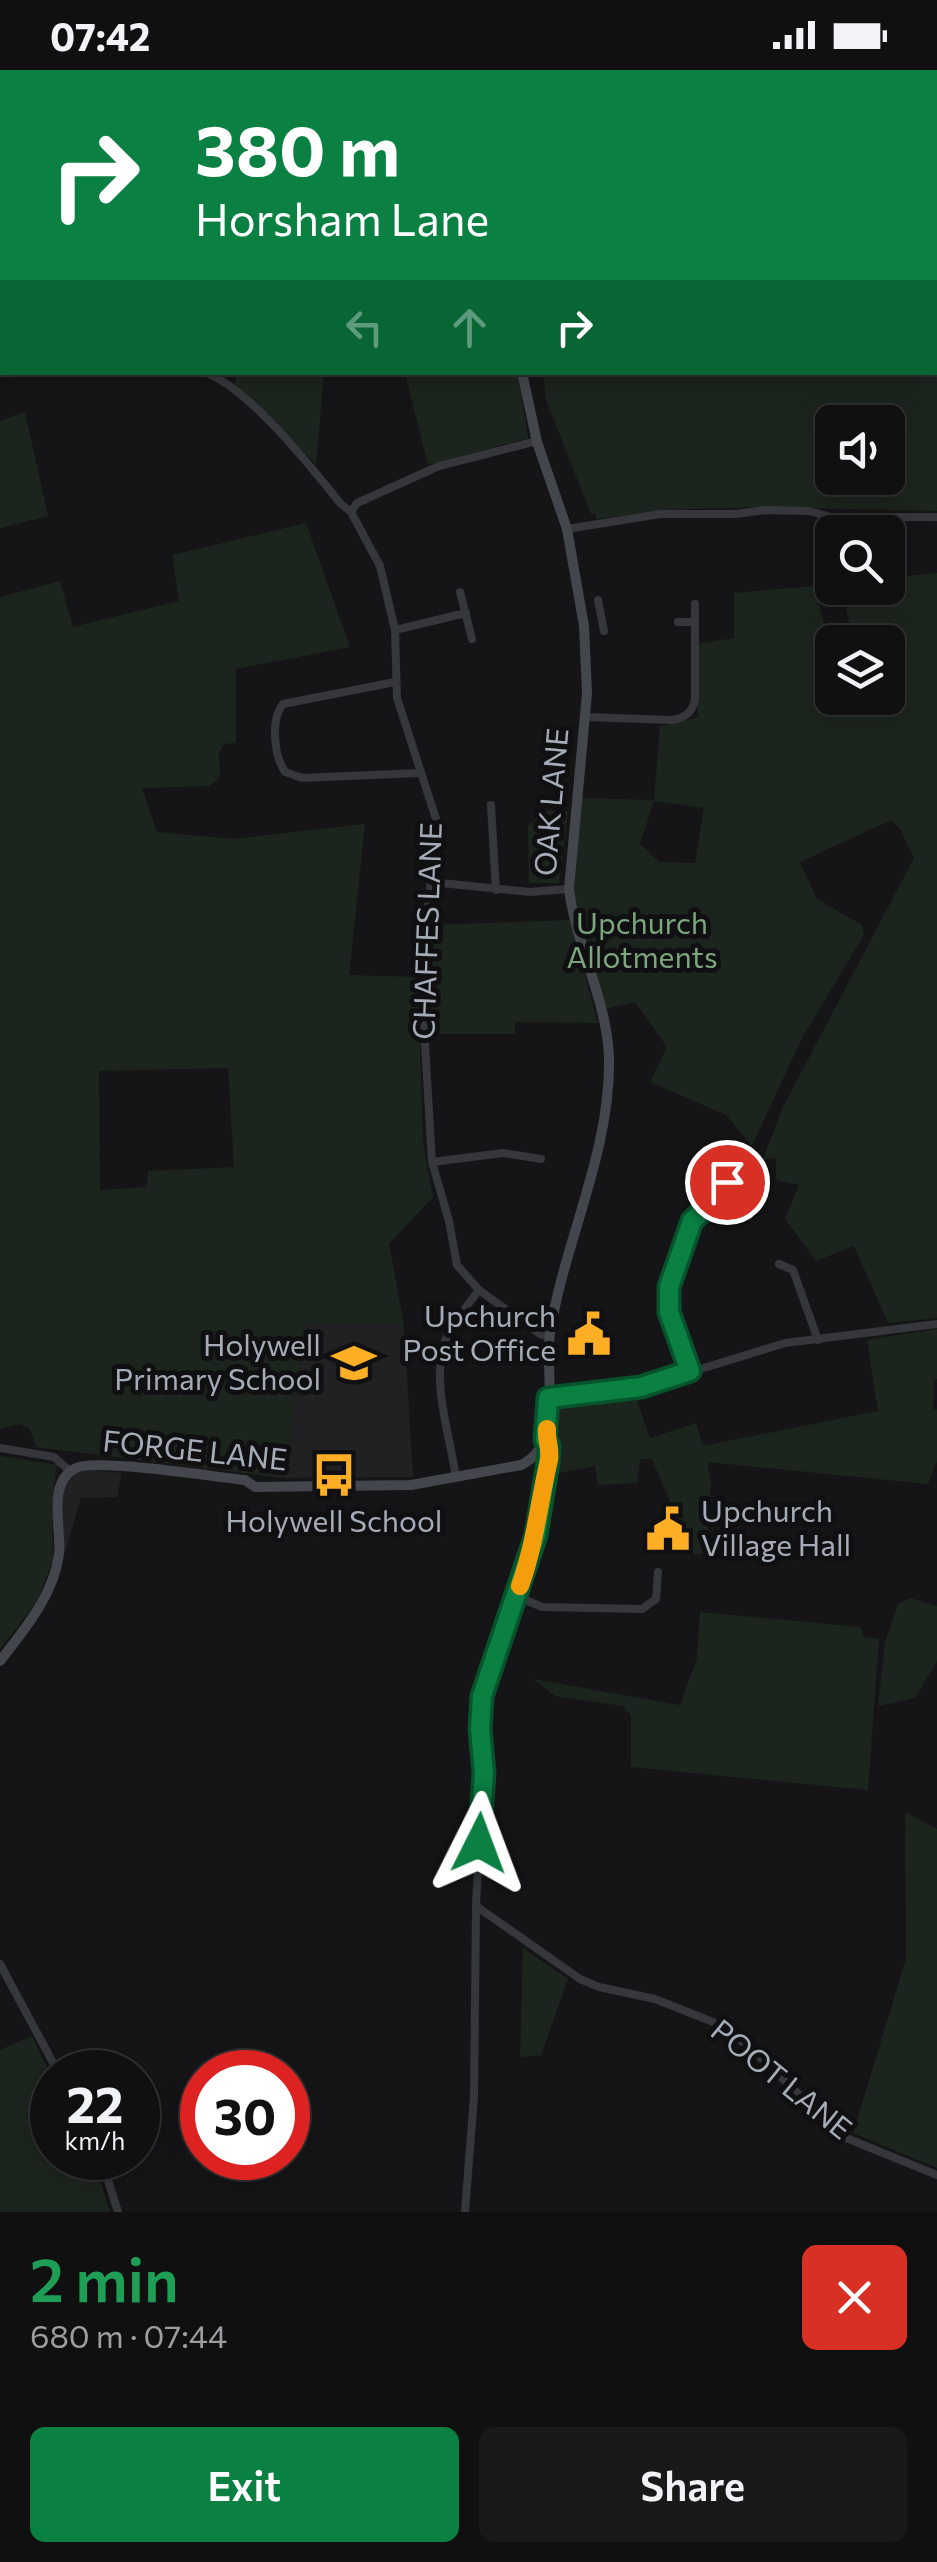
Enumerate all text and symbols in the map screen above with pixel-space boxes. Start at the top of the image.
text: 07:42 [50,12,150,59]
text: 380 m [195,105,400,190]
icon: right [30,110,160,240]
text: Horsham Lane [195,190,489,245]
icon: left [337,300,392,355]
icon: ahead [442,300,497,355]
icon: right [547,300,602,355]
map controls [815,405,905,715]
button: sound [815,405,905,495]
button: search [815,515,905,605]
button: layers [815,625,905,715]
street label: OAK LANE [525,726,574,877]
street label: CHAFFES LANE [403,822,448,1040]
park label: Upchurch Allotments [566,903,718,974]
pin [685,1140,770,1225]
icon: arrive [700,1155,755,1210]
place label: Upchurch Post Office [403,1296,556,1367]
public building icon: Upchurch Post Office [565,1310,613,1358]
place label: Holywell Primary School [114,1325,321,1396]
school or university icon: Holywell Primary School [330,1339,378,1387]
street label: FORGE LANE [101,1420,289,1477]
bus stop icon: Holywell School [310,1451,358,1499]
place label: Upchurch Village Hall [701,1491,851,1562]
place label: Holywell School [226,1501,442,1538]
public building icon: Upchurch Village Hall [644,1505,692,1553]
position arrow [427,1791,531,1895]
street label: POOT LANE [705,2010,860,2146]
speed limit sign: 30 [180,2050,310,2180]
text: 22 [67,2072,123,2133]
text: km/h [65,2125,125,2155]
text: 2 min [30,2241,179,2314]
button: close [802,2245,907,2350]
text: 680 m · 07:44 [30,2315,227,2355]
button: Exit [30,2427,459,2542]
button: Share [479,2427,907,2542]

